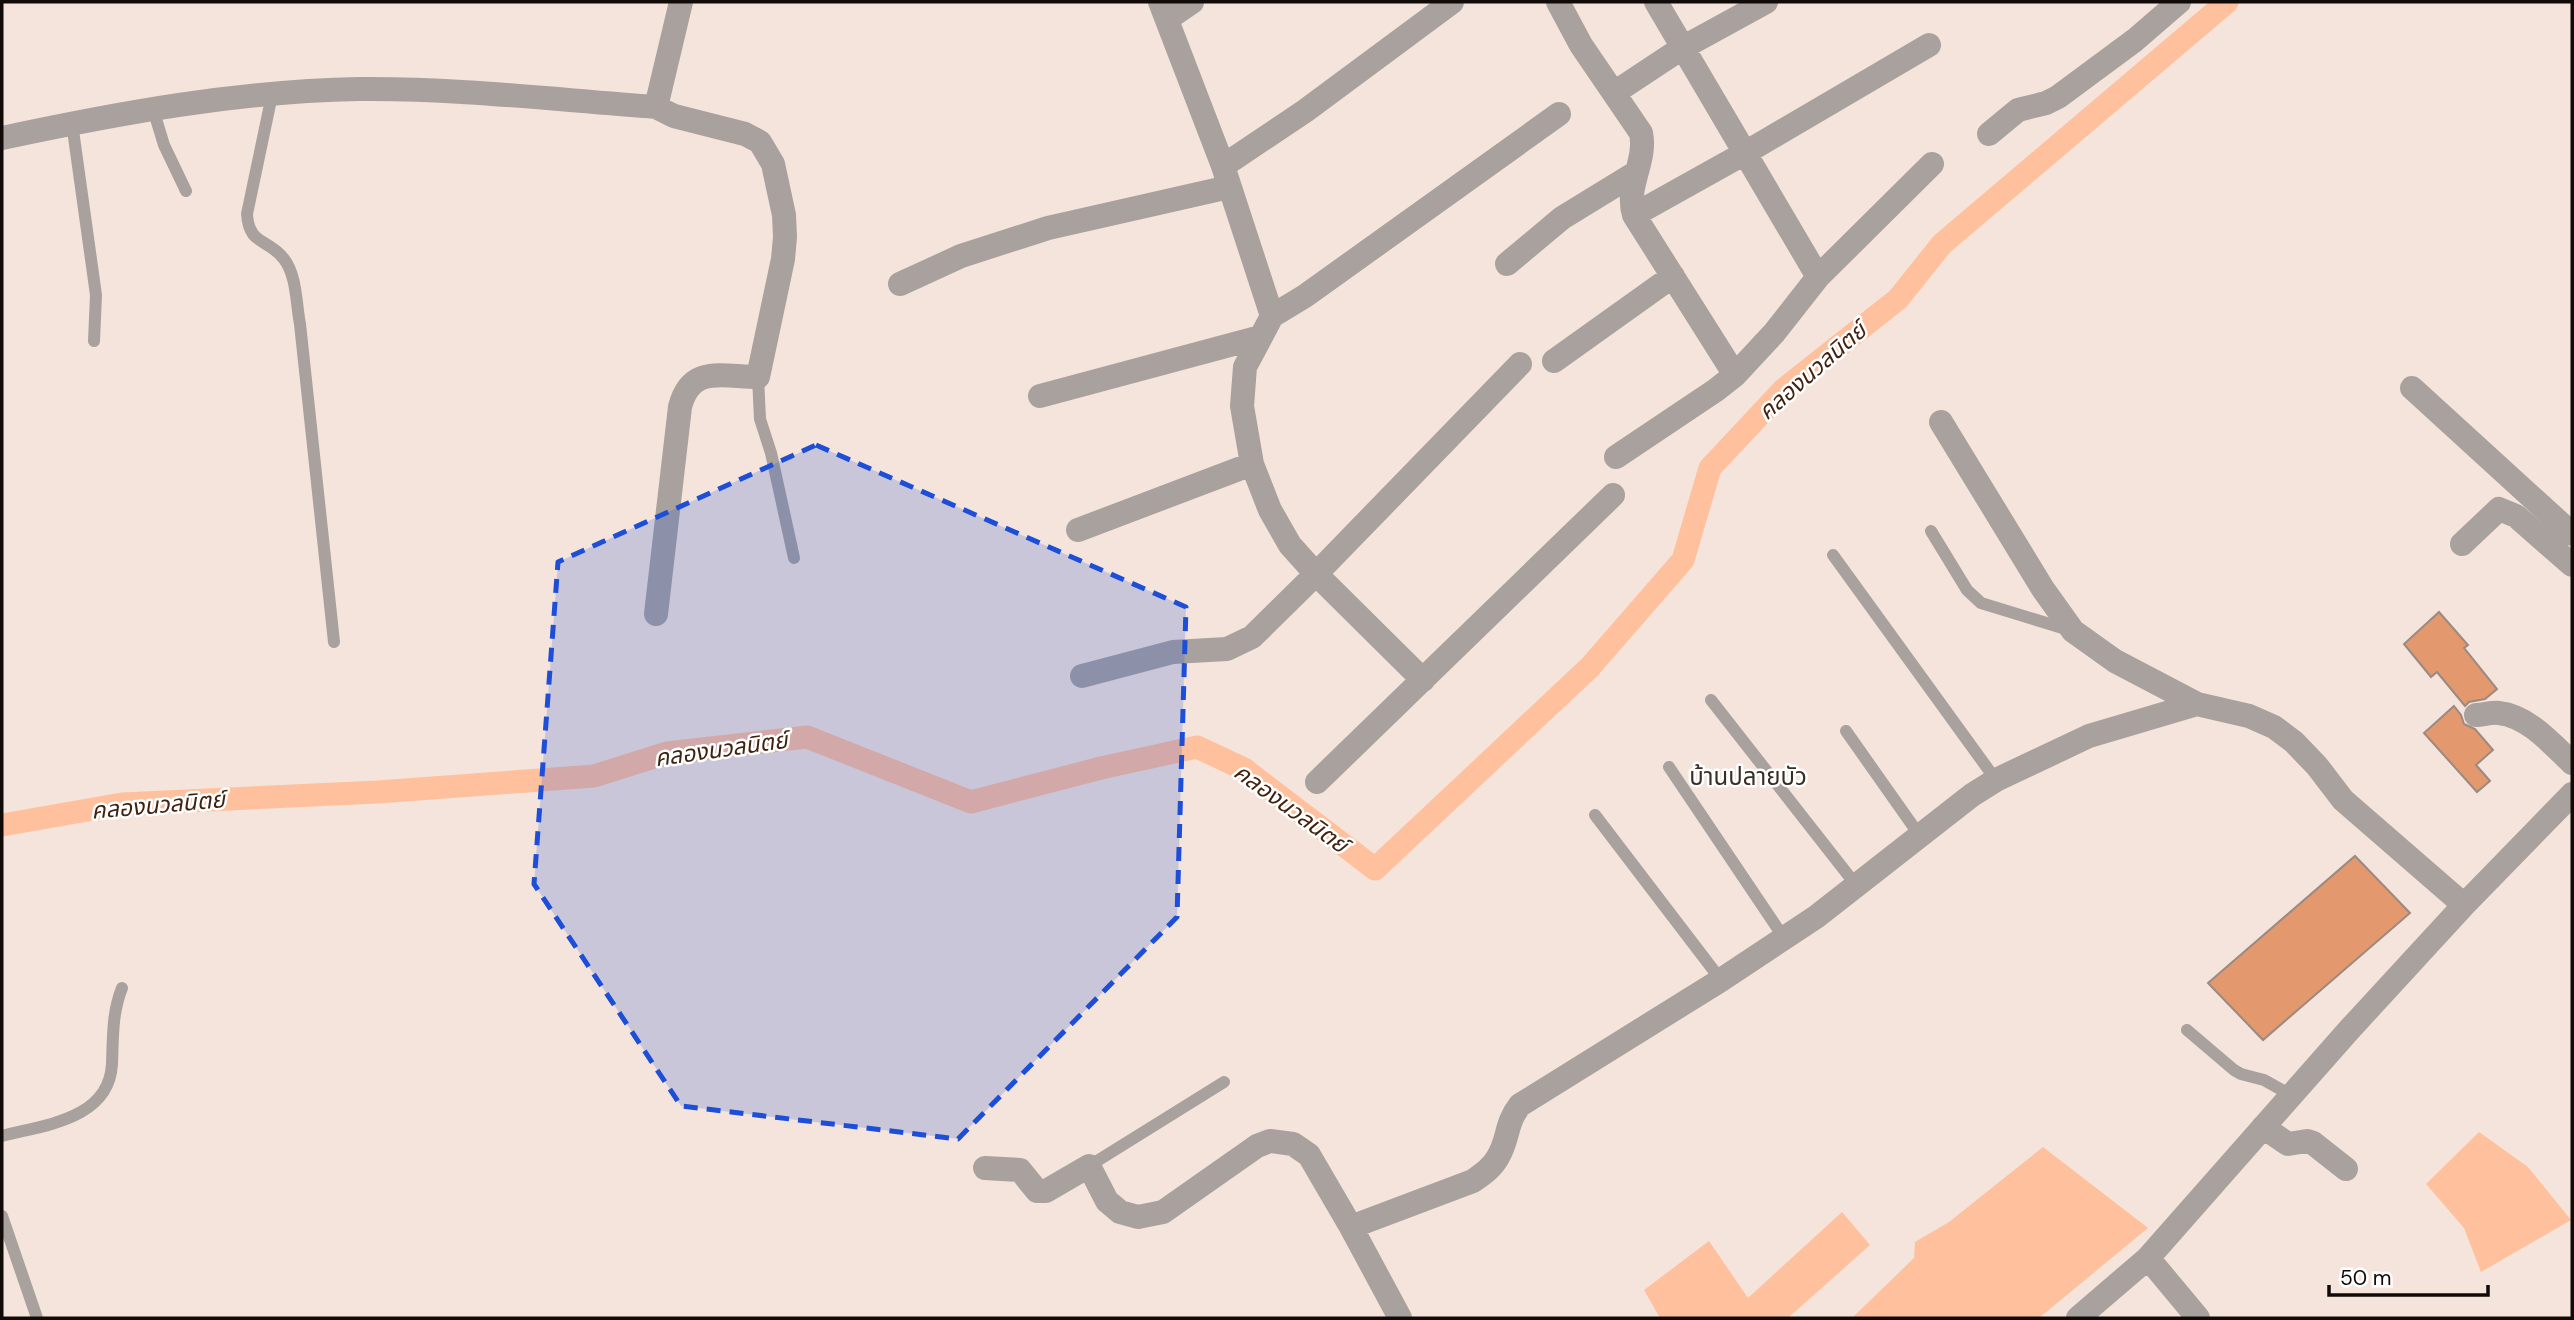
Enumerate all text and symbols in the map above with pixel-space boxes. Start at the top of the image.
water label: คลองนวลนิตย์ [1752,313,1875,426]
water label: คลองนวลนิตย์ [653,724,793,773]
water label: คลองนวลนิตย์ [1228,757,1357,862]
district label: บ้านปลายบัว [1689,761,1807,792]
water label: คลองนวลนิตย์ [90,784,230,826]
scale bar [2329,1254,2488,1298]
text: 50 m [2340,1264,2391,1292]

